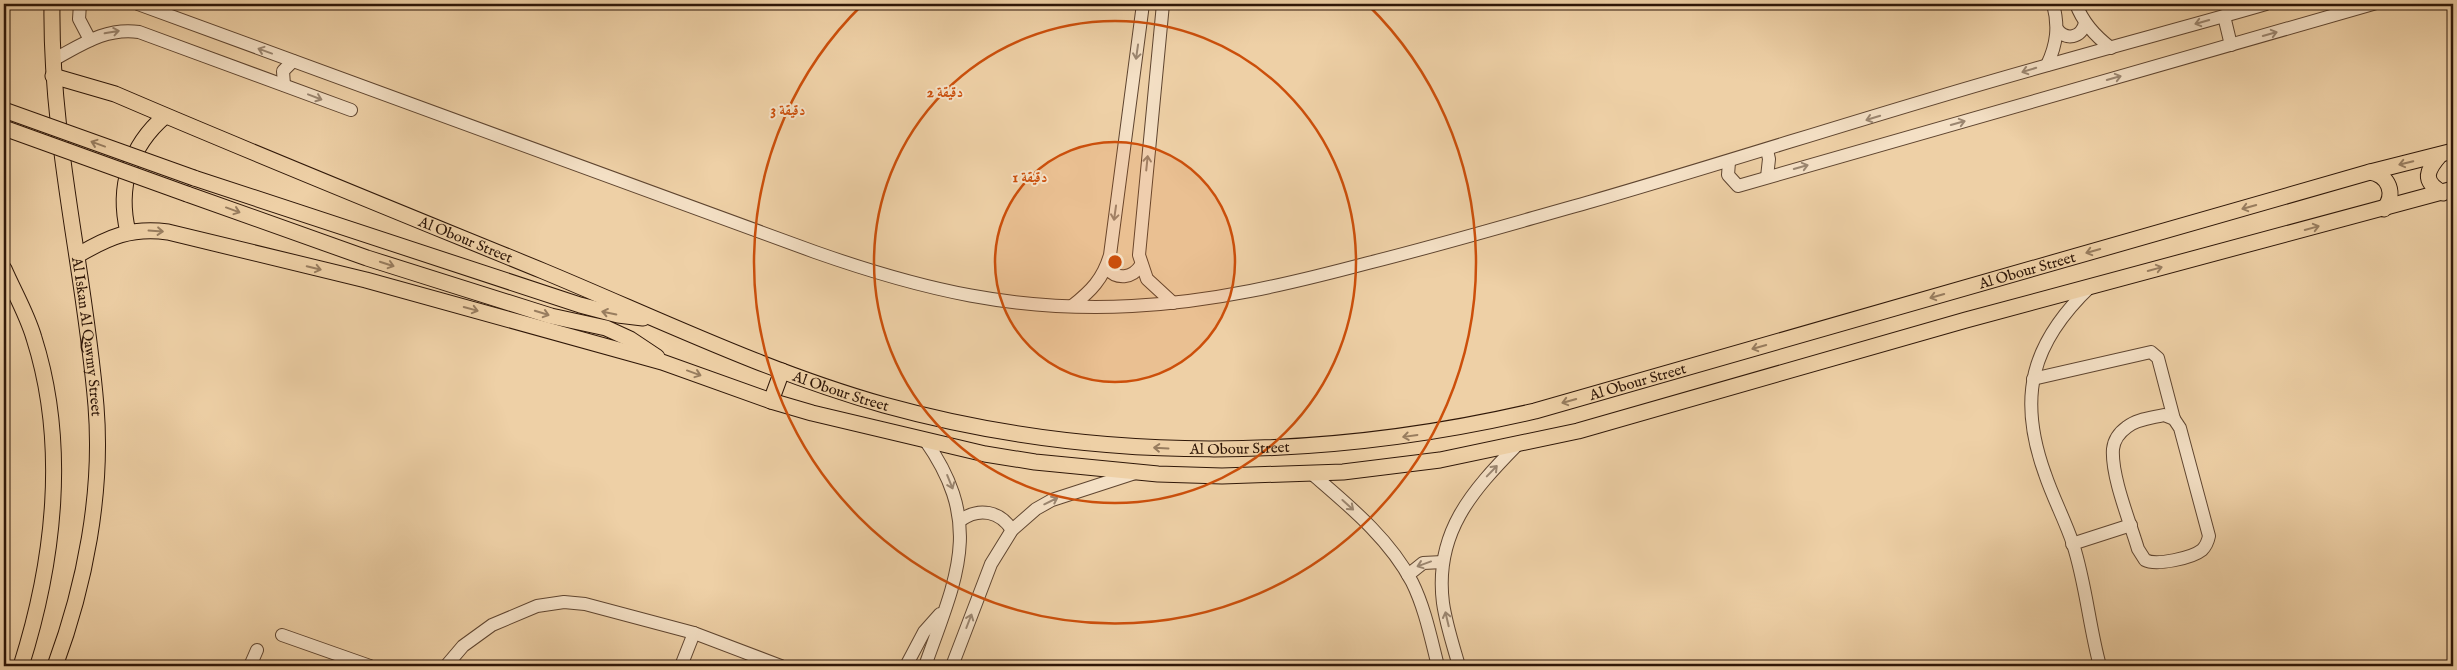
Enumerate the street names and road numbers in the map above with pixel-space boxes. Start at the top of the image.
street label: Al Obour Street [415,212,515,268]
street label: Al Obour Street [1976,248,2078,294]
street label: Al Iskan Al Qawmy Street [67,255,106,417]
street label: Al Obour Street [1586,359,1688,405]
street label: Al Obour Street [789,367,891,416]
street label: Al Obour Street [1189,438,1290,459]

